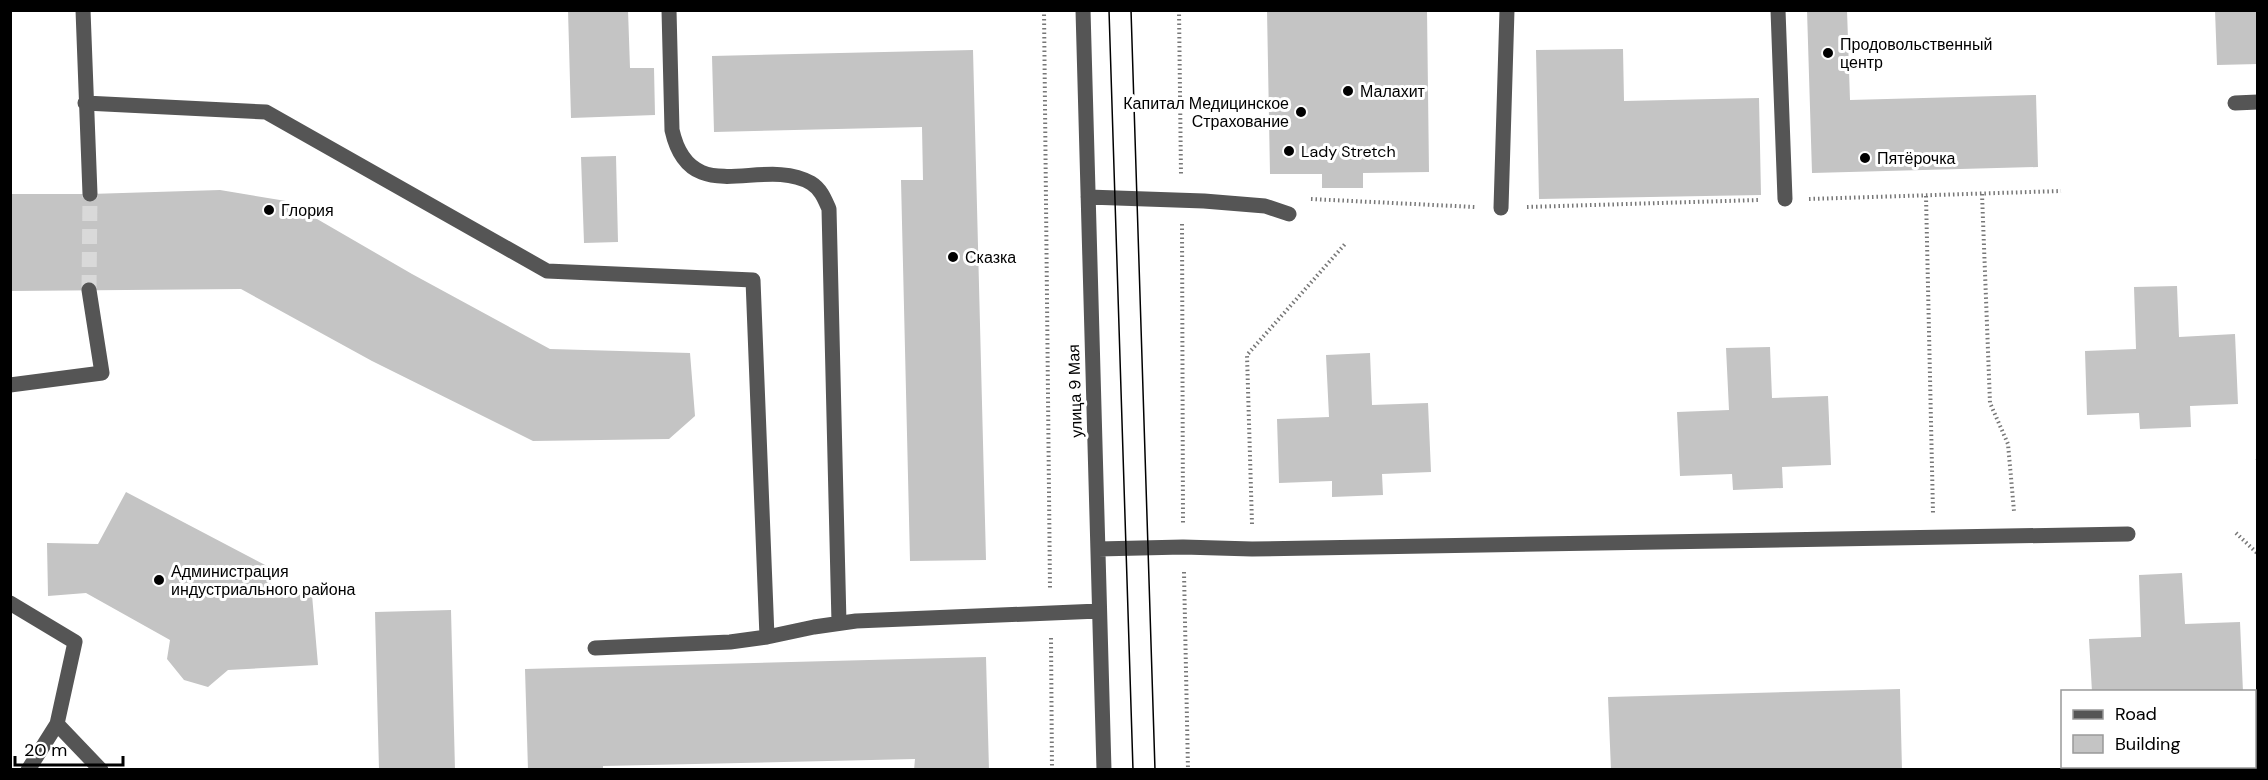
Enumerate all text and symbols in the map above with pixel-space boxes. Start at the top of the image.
place label: Продовольственный центр [1840,34,1992,73]
marker: Продовольственный центр [1821,46,1835,60]
place label: Малахит [1360,81,1426,102]
marker: Малахит [1341,84,1355,98]
place label: Капитал Медицинское Страхование [1123,93,1289,132]
marker: Капитал Медицинское Страхование [1294,105,1308,119]
place label: Lady Stretch [1301,141,1396,162]
marker: Lady Stretch [1282,144,1296,158]
place label: Пятёрочка [1877,148,1956,169]
marker: Пятёрочка [1858,151,1872,165]
place label: Глория [281,200,334,221]
marker: Глория [262,203,276,217]
place label: Сказка [965,247,1016,268]
marker: Сказка [946,250,960,264]
street label: улица 9 Мая [1063,344,1087,438]
place label: Администрация индустриального района [171,561,356,600]
marker: Администрация индустриального района [152,573,166,587]
legend [2061,690,2256,768]
text: Road [2115,702,2157,726]
scale bar [15,729,123,767]
text: Building [2115,732,2180,756]
text: 20 m [24,738,67,762]

